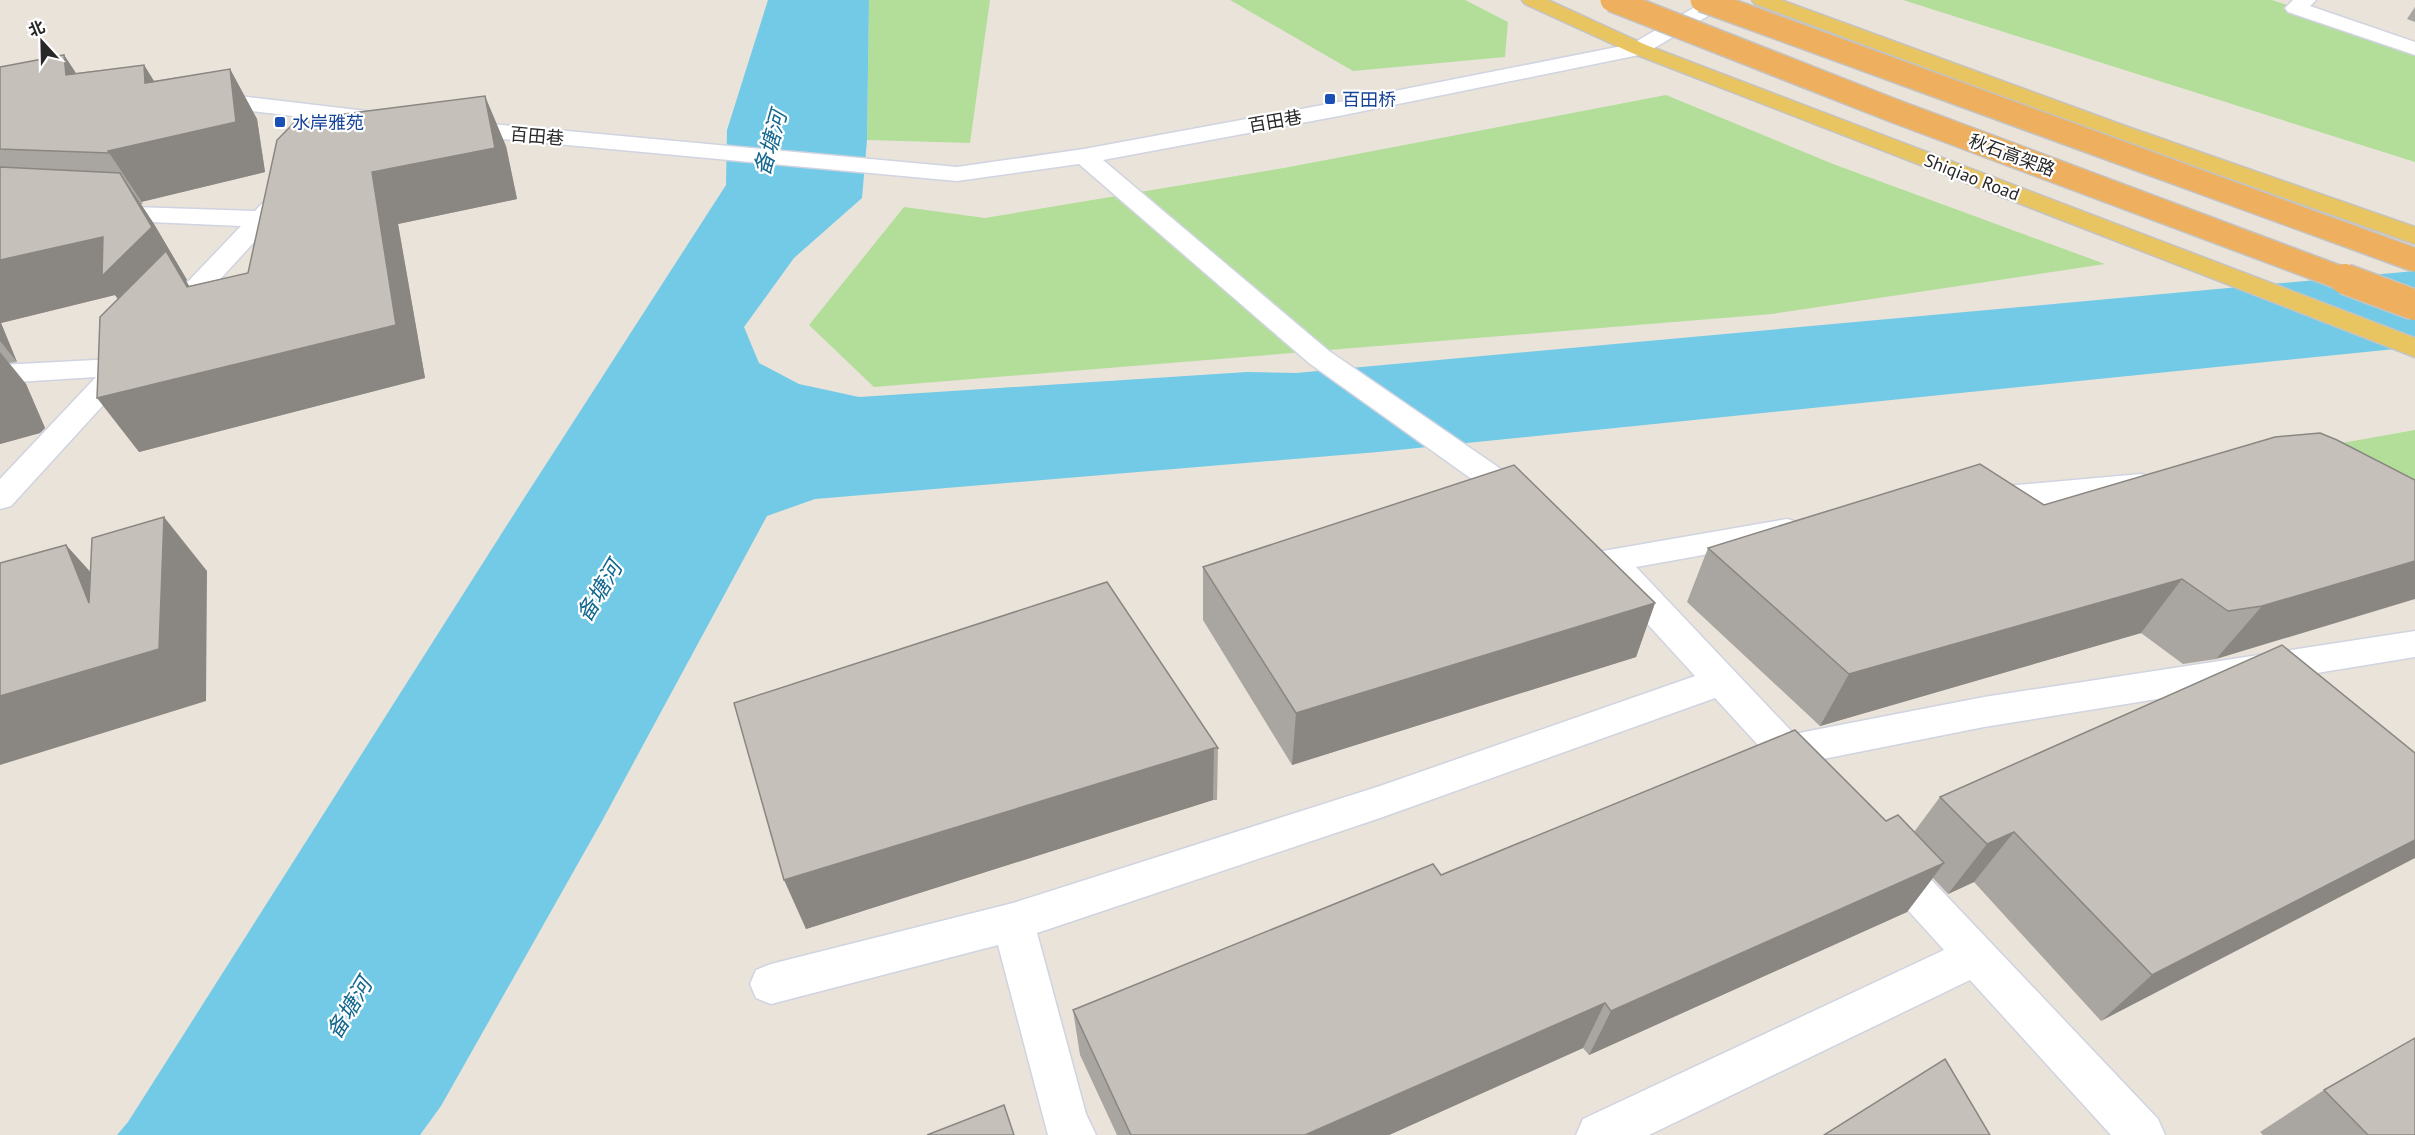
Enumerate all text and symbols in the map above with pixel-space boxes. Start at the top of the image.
north arrow [12,12,72,72]
text: 北 [25,16,48,40]
place label: 百田桥 [1342,88,1396,111]
marker: 百田桥 [1323,92,1337,106]
water label: 备塘河 [747,104,794,179]
street label: 百田巷 [1246,105,1304,137]
place label: 水岸雅苑 [292,111,364,134]
marker: 水岸雅苑 [273,115,287,129]
street label: 百田巷 [509,122,565,150]
street label: 秋石高架路 [1966,129,2058,181]
street label: Shiqiao Road [1921,148,2023,206]
water label: 备塘河 [570,552,630,627]
water label: 备塘河 [320,969,380,1044]

